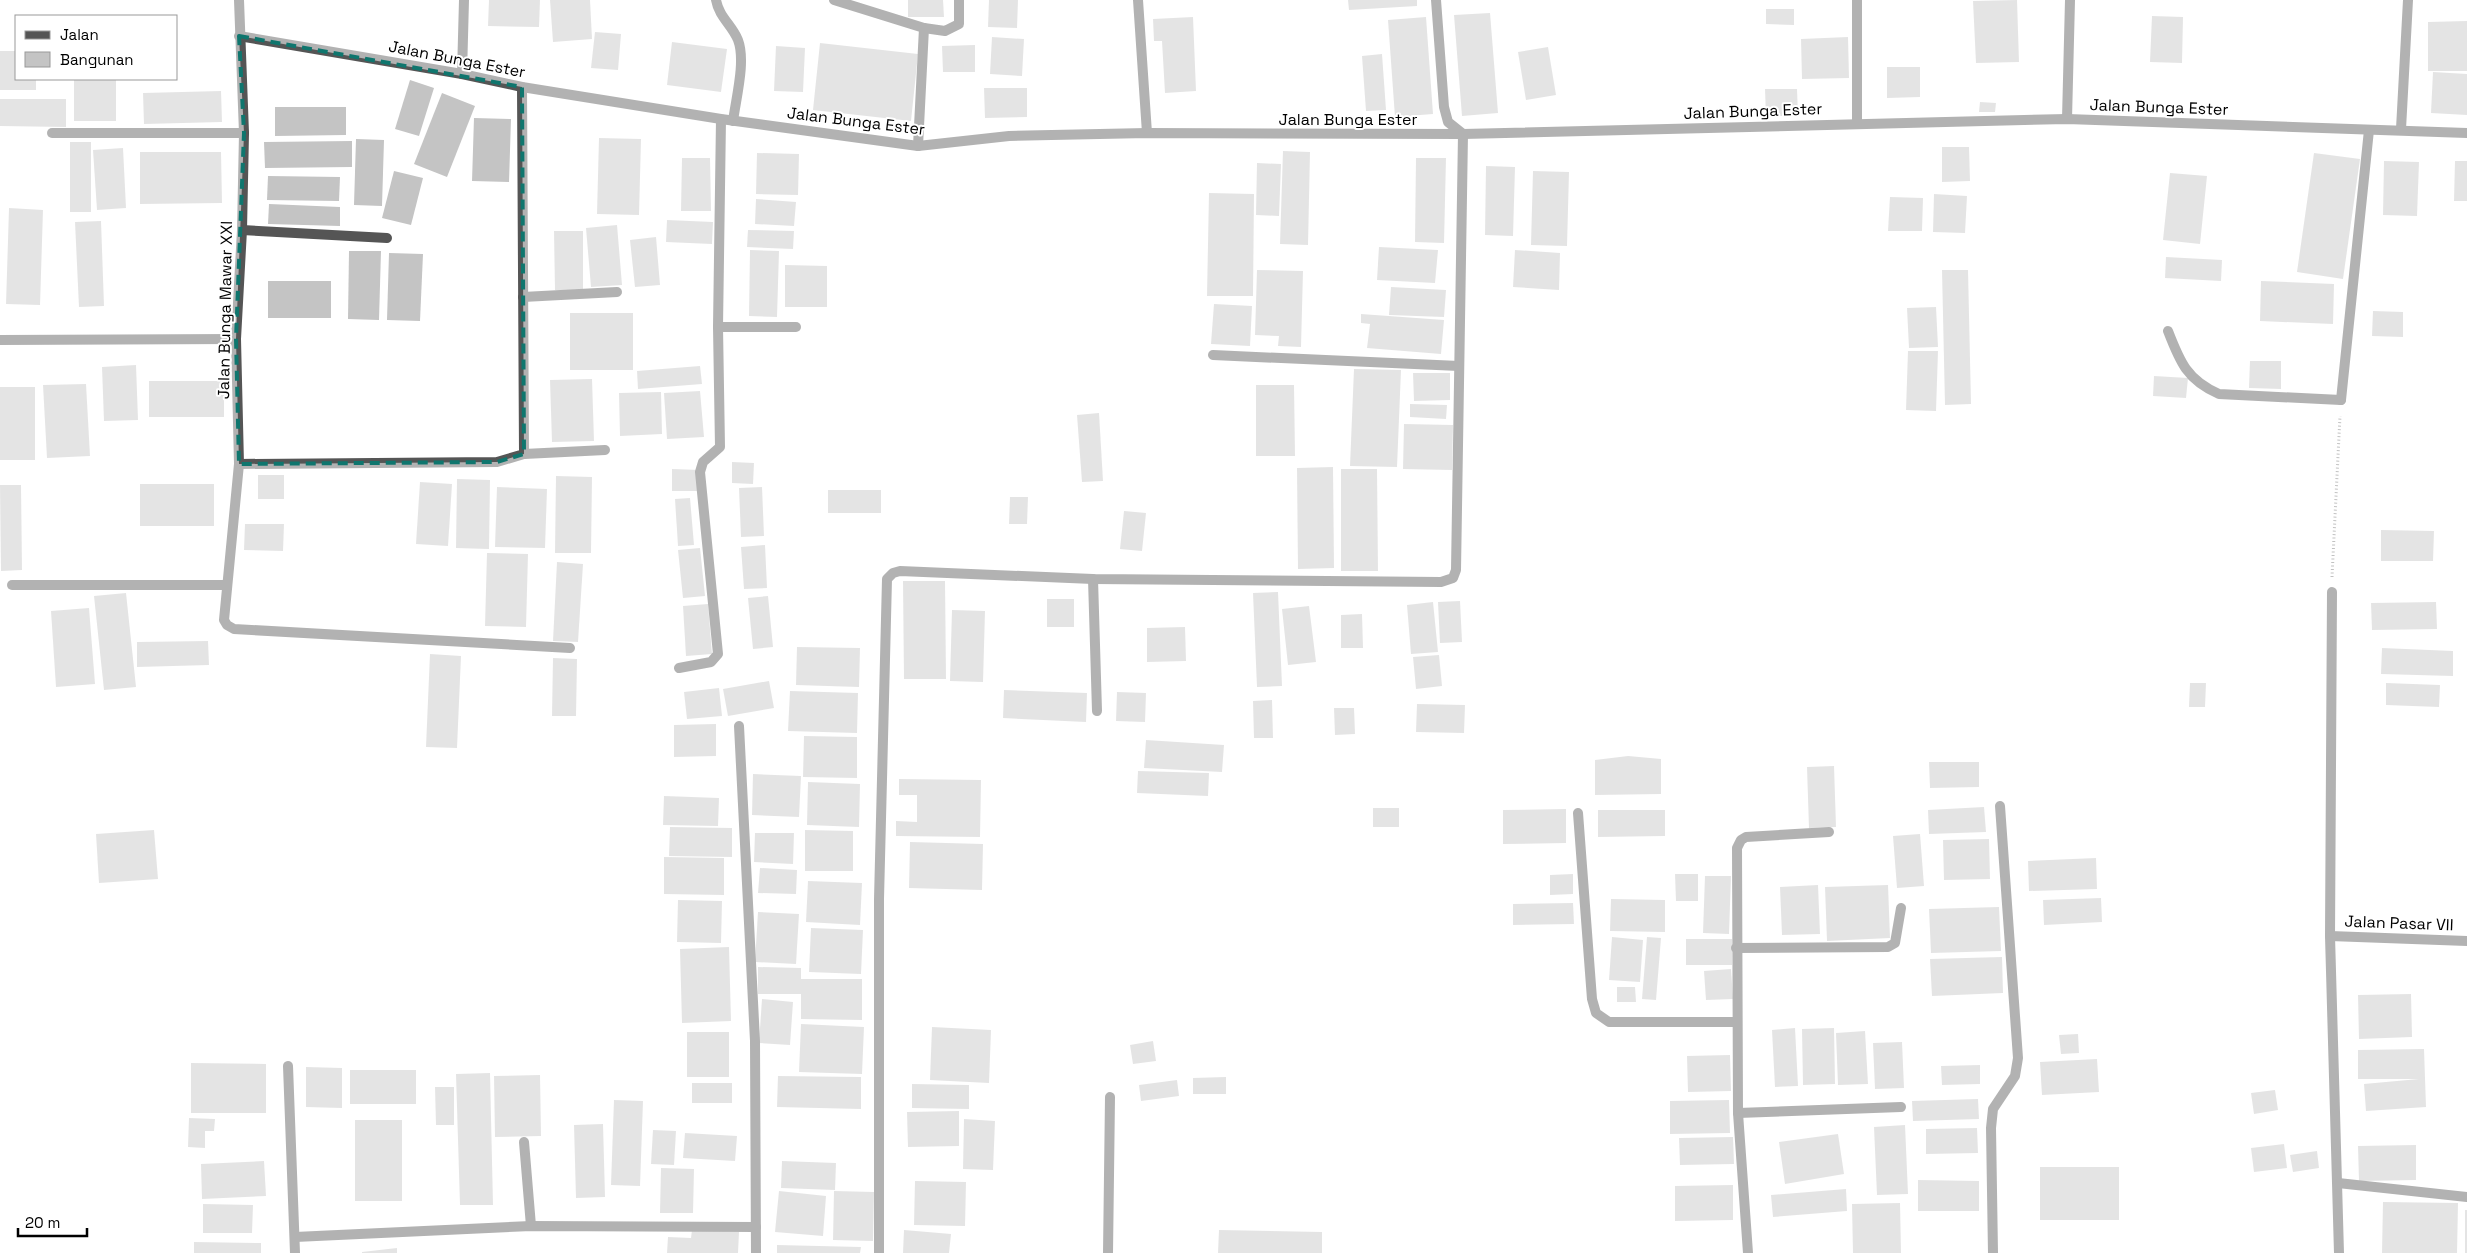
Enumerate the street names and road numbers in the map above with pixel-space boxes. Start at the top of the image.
street label: Jalan Bunga Ester [387,35,527,83]
street label: Jalan Bunga Ester [2089,94,2229,120]
street label: Jalan Bunga Ester [1683,98,1823,124]
street label: Jalan Bunga Ester [786,102,926,140]
street label: Jalan Bunga Ester [1279,109,1417,130]
street label: Jalan Bunga Mawar XXI [213,221,237,399]
street label: Jalan Pasar VII [2344,911,2454,935]

